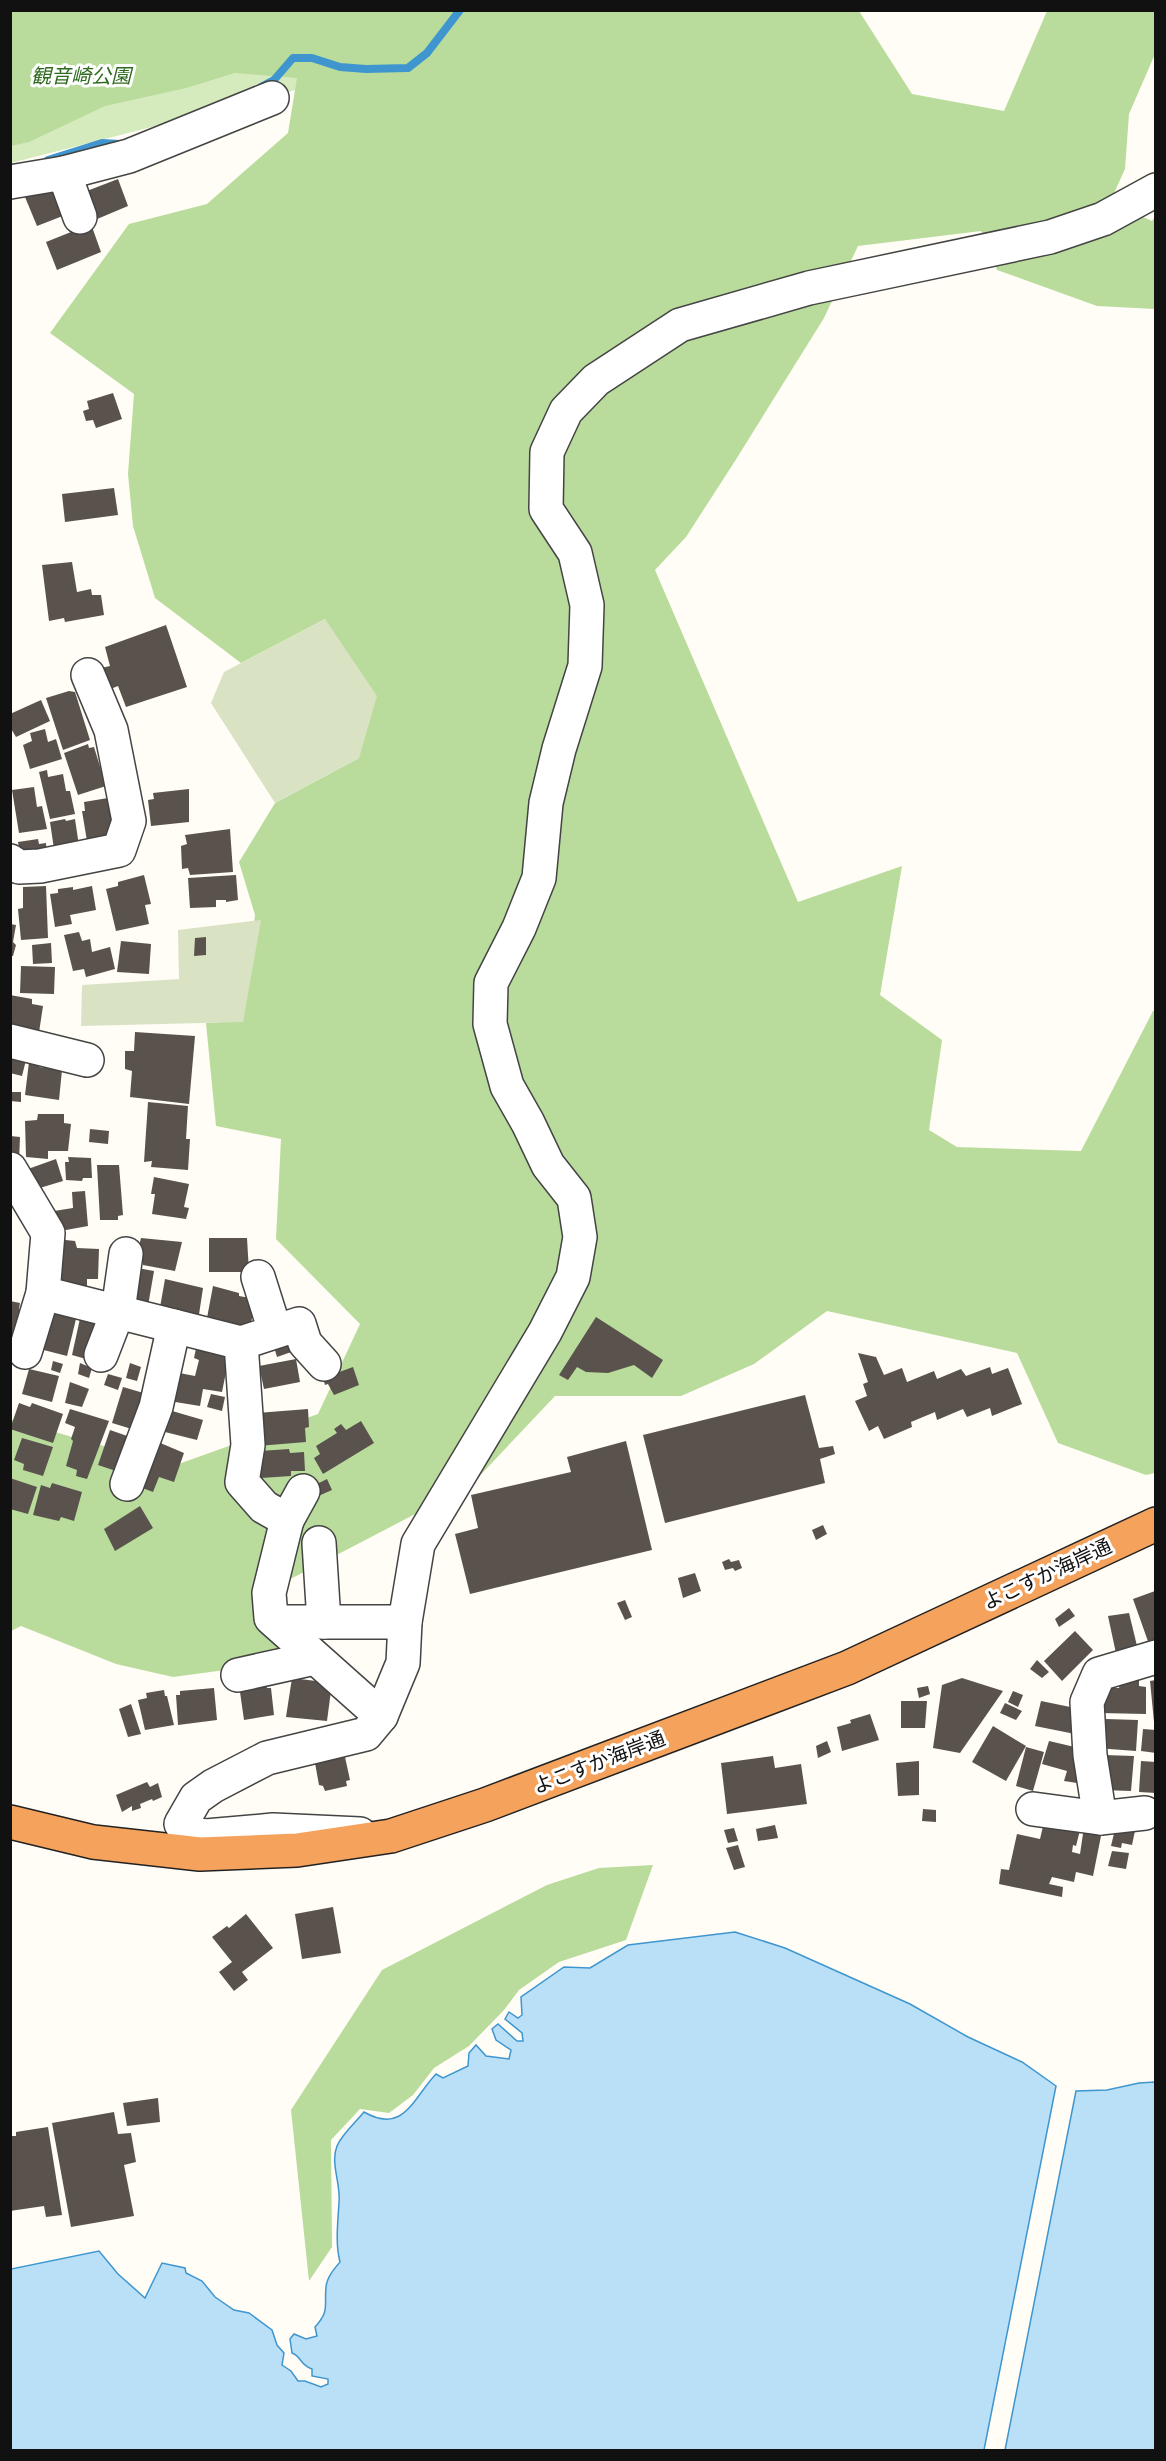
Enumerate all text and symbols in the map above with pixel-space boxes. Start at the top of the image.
park label: 観音崎公園 [31,59,134,89]
street label: よこすか海岸通 [977,1529,1116,1615]
street label: よこすか海岸通 [528,1721,669,1799]

